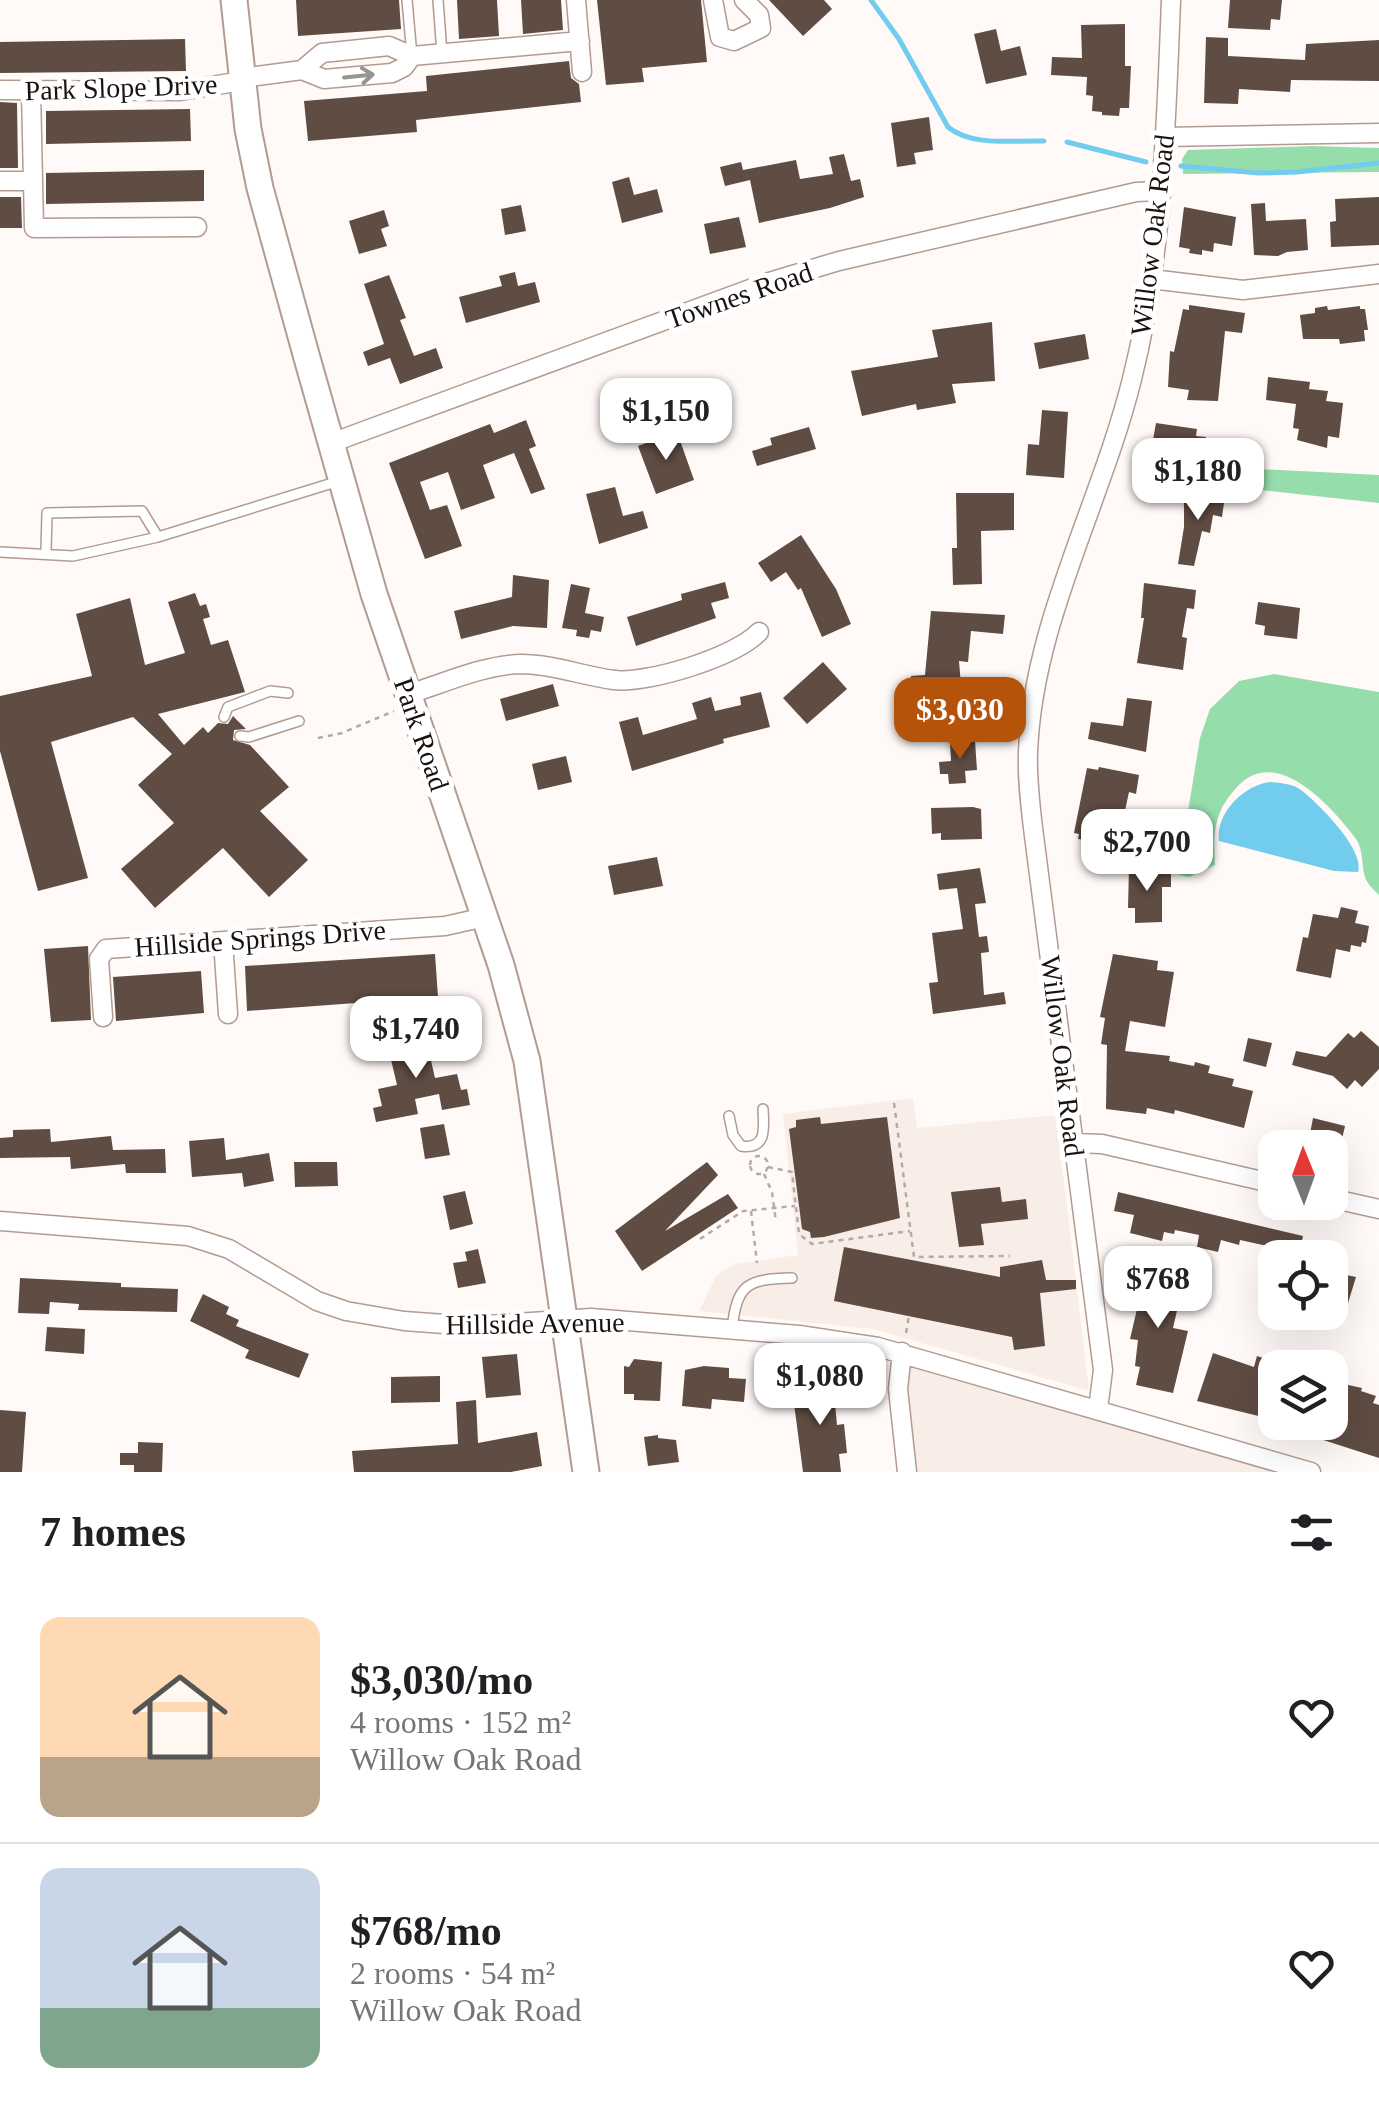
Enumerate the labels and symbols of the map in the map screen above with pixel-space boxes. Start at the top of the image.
one-way arrow [343,66,375,85]
street label: Park Slope Drive [24,69,218,106]
street label: Willow Oak Road [1125,133,1180,338]
street label: Townes Road [662,256,816,335]
pin: $1,150 [585,378,747,463]
pin: $1,180 [1117,438,1279,523]
street label: Park Road [388,674,455,795]
pin: $3,030 [879,677,1041,762]
pin: $2,700 [1066,809,1228,894]
street label: Hillside Springs Drive [133,914,387,963]
street label: Willow Oak Road [1035,954,1090,1159]
pin: $1,740 [335,996,497,1081]
north arrow [1258,1130,1348,1220]
pin: $768 [1099,1246,1217,1331]
street label: Hillside Avenue [445,1306,625,1341]
pin: $1,080 [739,1343,901,1428]

